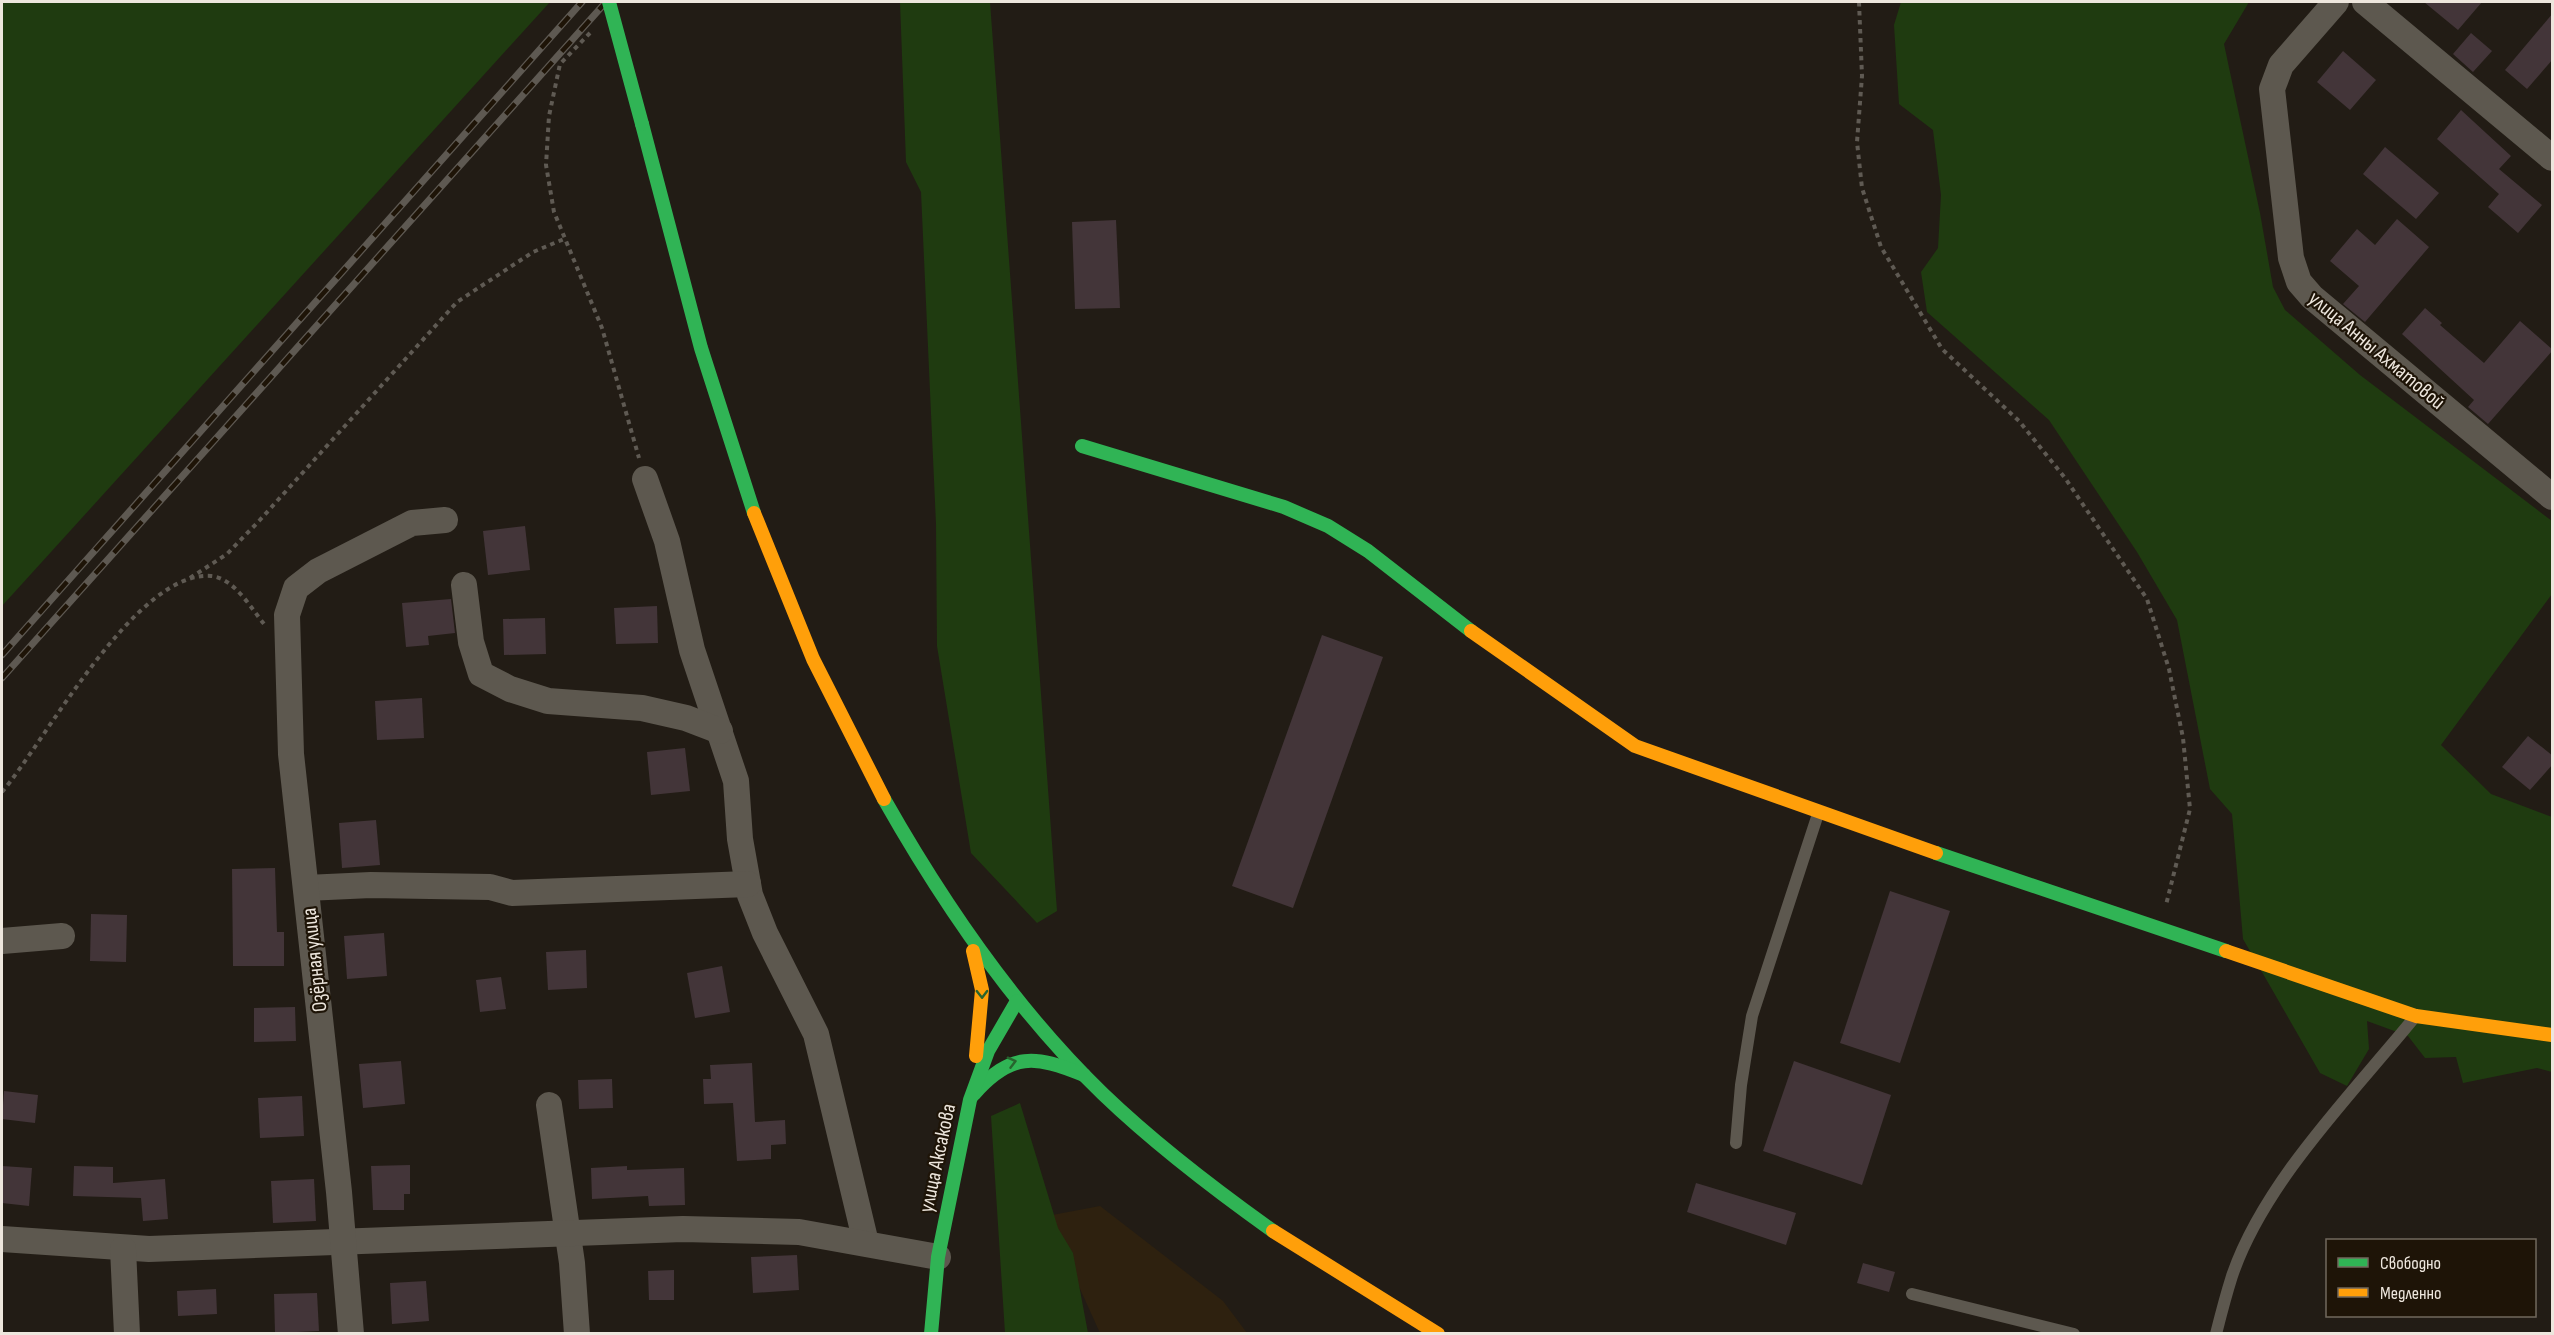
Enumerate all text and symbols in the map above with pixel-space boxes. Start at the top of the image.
street label: улица Анны Ахматовой [2303,286,2450,415]
street label: Озёрная улица [297,907,332,1013]
one-way arrow [976,989,988,998]
one-way arrow [1007,1057,1017,1070]
street label: улица Аксакова [914,1101,961,1215]
legend [2326,1239,2536,1317]
text: Свободно [2380,1253,2441,1274]
text: Медленно [2380,1283,2442,1304]

